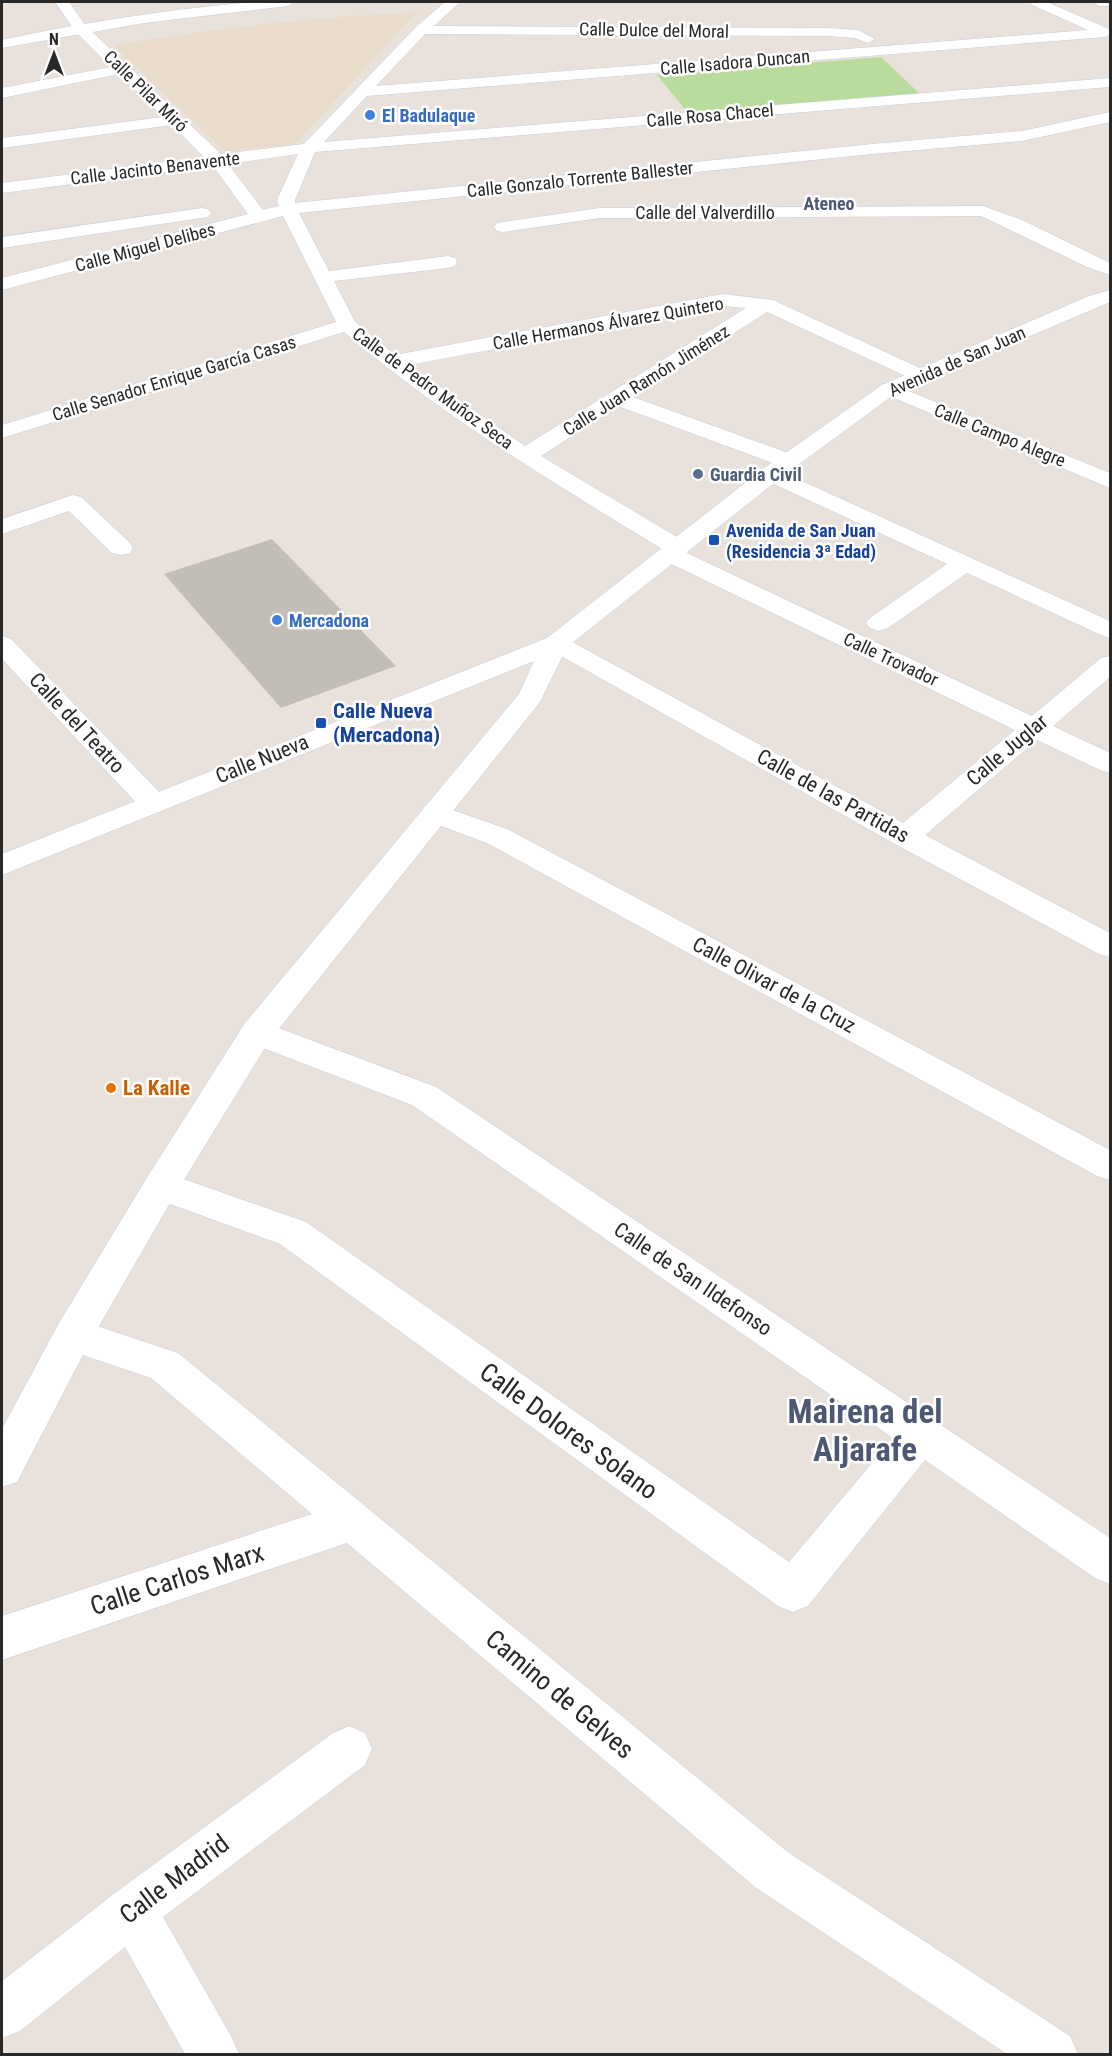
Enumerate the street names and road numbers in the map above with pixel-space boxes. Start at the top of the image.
street label: Calle Dulce del Moral [579,18,729,42]
street label: Calle Isadora Duncan [659,45,811,79]
street label: Calle Pilar Miró [100,46,192,136]
street label: Calle Rosa Chacel [646,99,774,131]
street label: Calle Jacinto Benavente [69,147,241,189]
street label: Calle Gonzalo Torrente Ballester [466,157,695,201]
street label: Calle del Valverdillo [635,202,775,223]
street label: Calle Miguel Delibes [73,218,217,276]
street label: Calle Hermanos Álvarez Quintero [491,292,725,354]
street label: Calle Juan Ramón Jiménez [559,320,733,440]
street label: Avenida de San Juan [885,321,1029,401]
street label: Calle de Pedro Muñoz Seca [349,323,517,453]
street label: Calle Senador Enrique García Casas [50,331,298,425]
street label: Calle Campo Alegre [931,399,1069,471]
street label: Calle Trovador [840,628,942,690]
street label: Calle del Teatro [24,668,130,778]
street label: Calle Juglar [962,709,1052,791]
street label: Calle Nueva [212,730,312,788]
street label: Calle de las Partidas [753,744,913,848]
street label: Calle Olivar de la Cruz [688,932,860,1038]
street label: Calle de San Ildefonso [610,1217,776,1341]
street label: Calle Dolores Solano [474,1356,664,1506]
street label: Calle Carlos Marx [86,1537,268,1621]
street label: Camino de Gelves [480,1623,640,1765]
street label: Calle Madrid [113,1828,235,1930]

